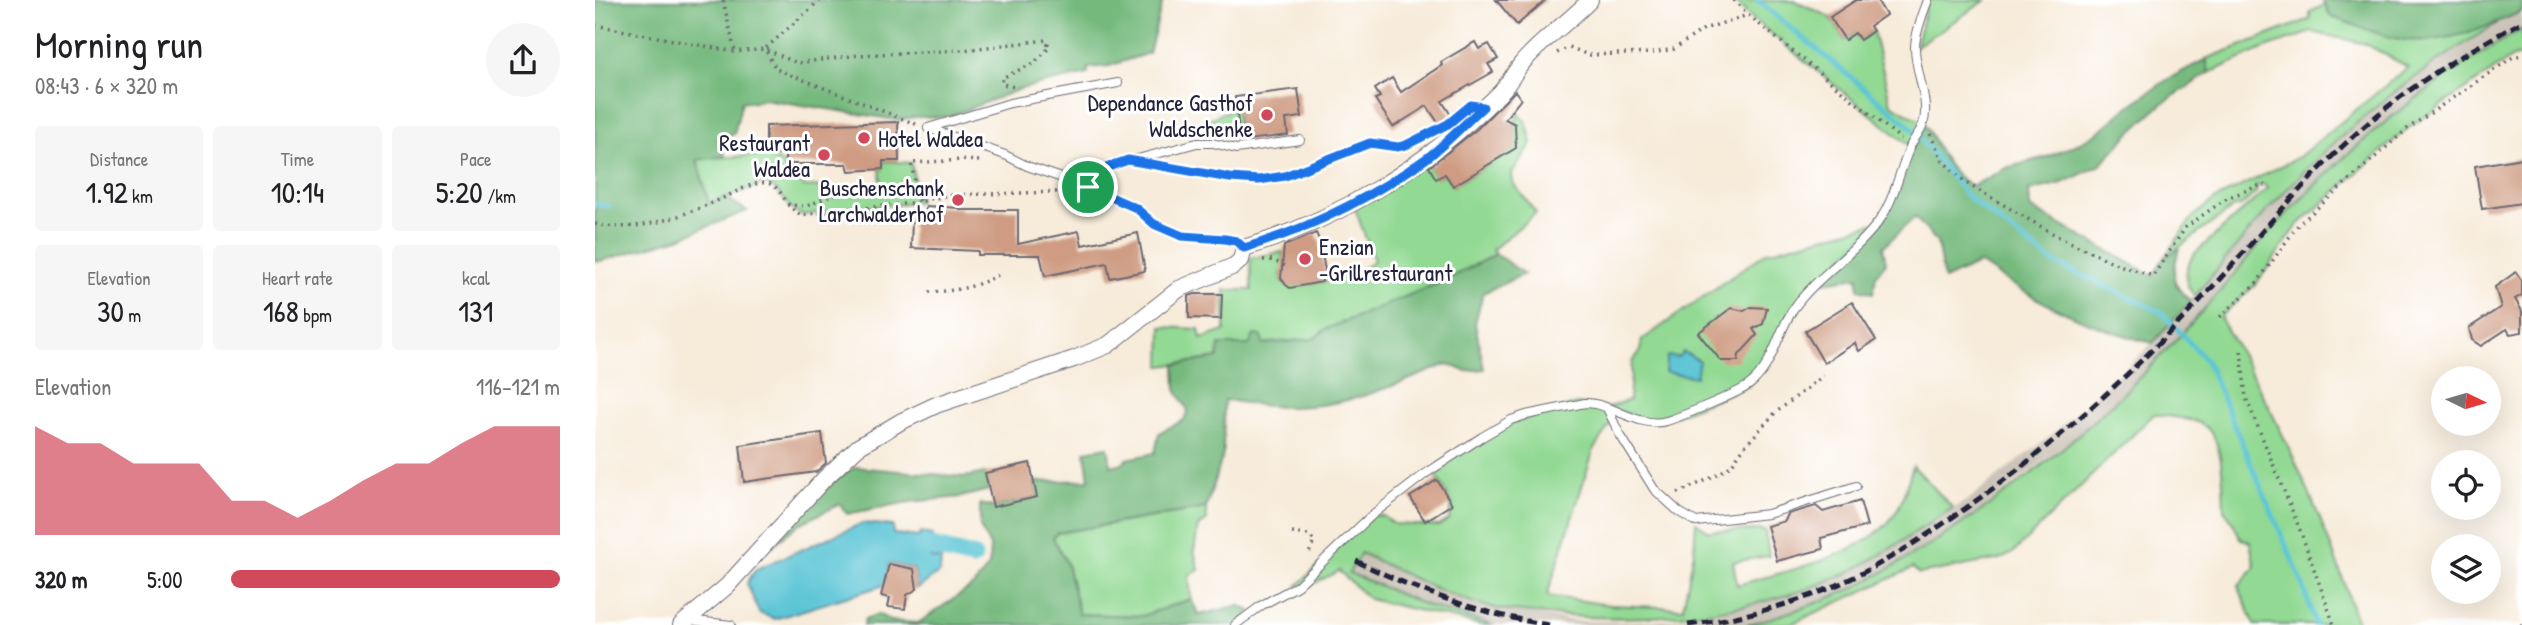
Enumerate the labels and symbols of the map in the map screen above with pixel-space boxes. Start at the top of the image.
place label: Dependance Gasthof Waldschenke [1088,87,1254,144]
marker: Dependance Gasthof Waldschenke [1259,107,1275,123]
place label: Hotel Waldea [878,123,983,154]
place label: Restaurant Waldea [719,127,811,184]
marker: Hotel Waldea [856,130,872,146]
marker: Restaurant Waldea [816,147,832,163]
pin [1058,157,1118,217]
place label: Buschenschank Larchwalderhof [819,172,945,229]
marker: Buschenschank Larchwalderhof [950,192,966,208]
place label: Enzian -Grillrestaurant [1319,231,1454,288]
marker: Enzian -Grillrestaurant [1297,251,1313,267]
north arrow [2431,366,2501,436]

